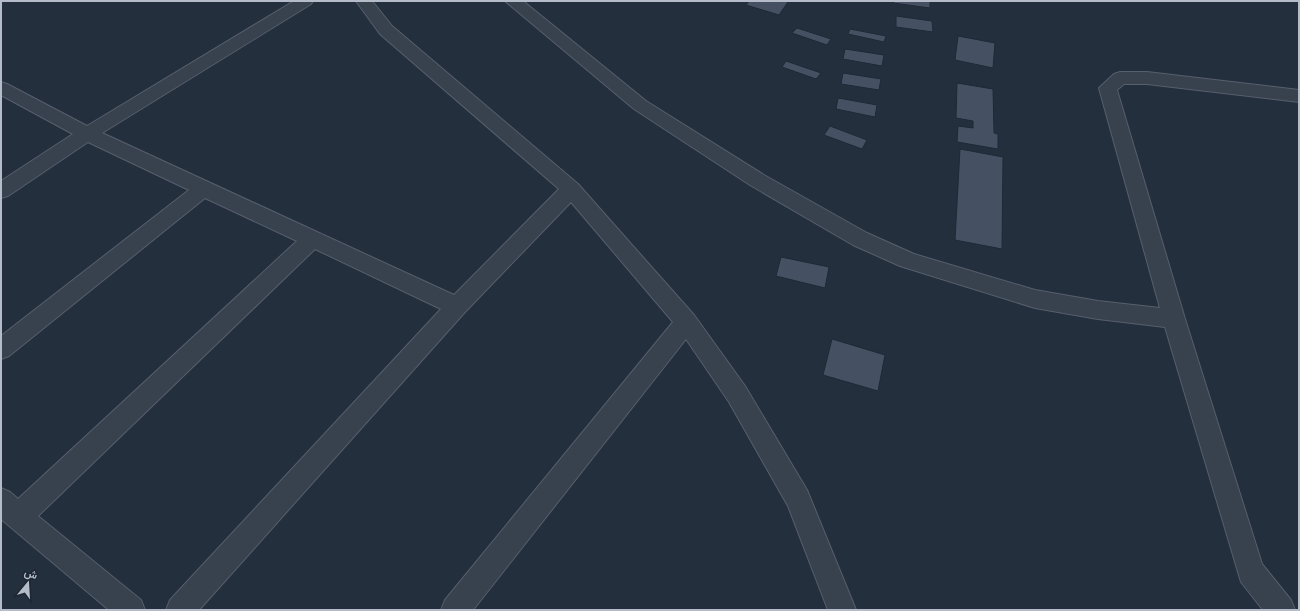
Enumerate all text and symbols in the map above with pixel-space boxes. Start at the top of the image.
north arrow [8,563,48,603]
text: ش [23,566,39,582]

